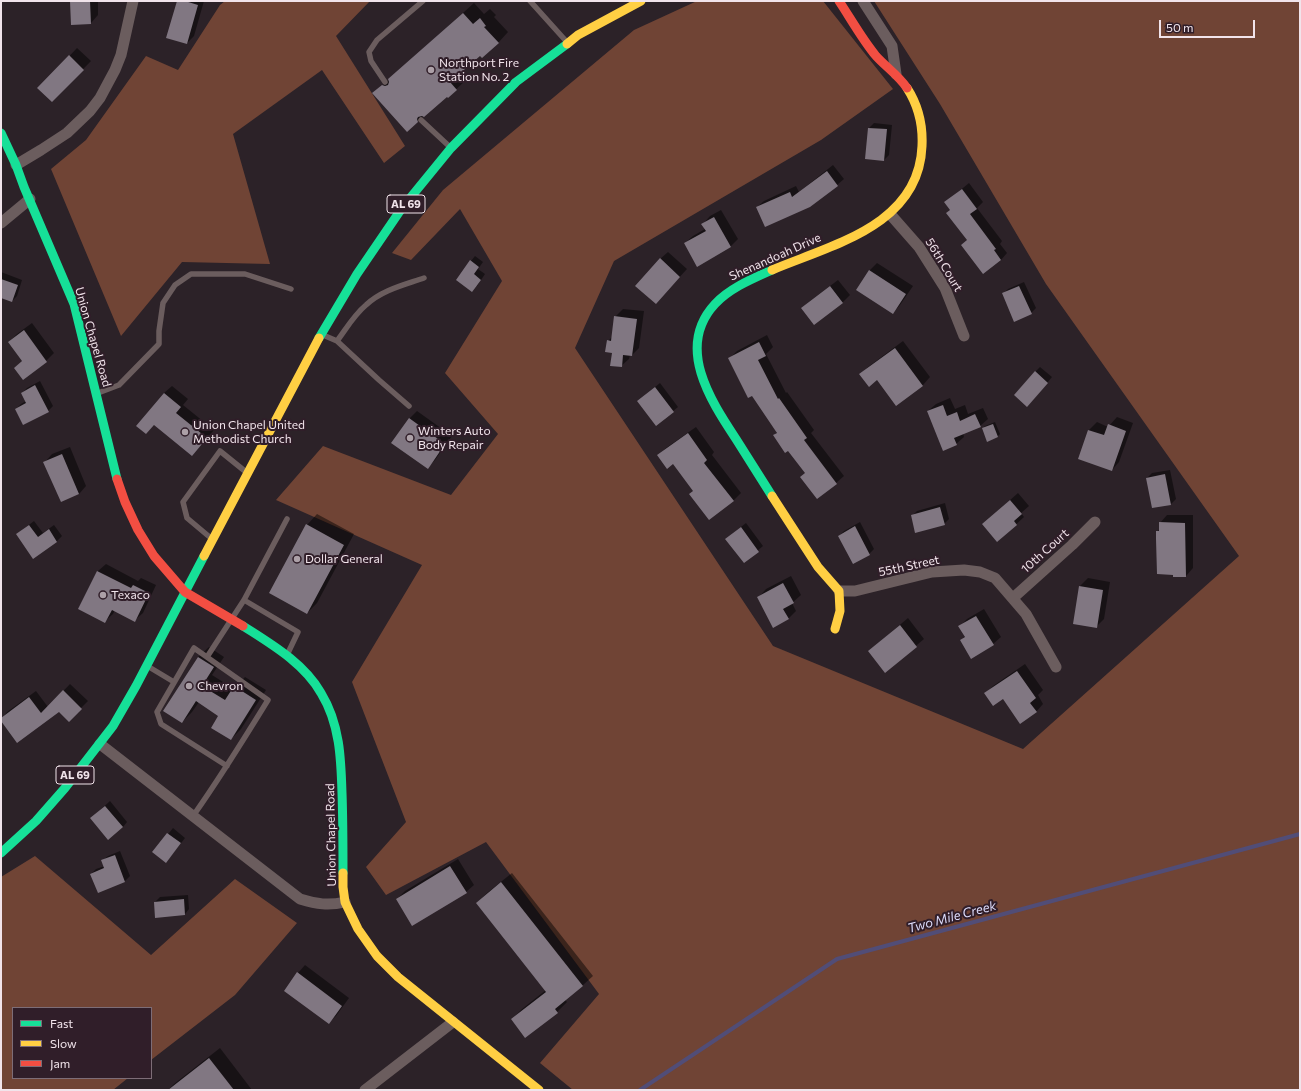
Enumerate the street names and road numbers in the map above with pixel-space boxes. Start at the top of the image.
road number: AL 69 [387,195,425,213]
street label: Shenandoah Drive [727,230,823,284]
street label: 56th Court [922,236,966,294]
street label: Union Chapel Road [72,285,114,389]
street label: 10th Court [1018,526,1072,576]
street label: 55th Street [877,553,941,579]
road number: AL 69 [56,766,94,784]
street label: Union Chapel Road [323,783,339,887]

